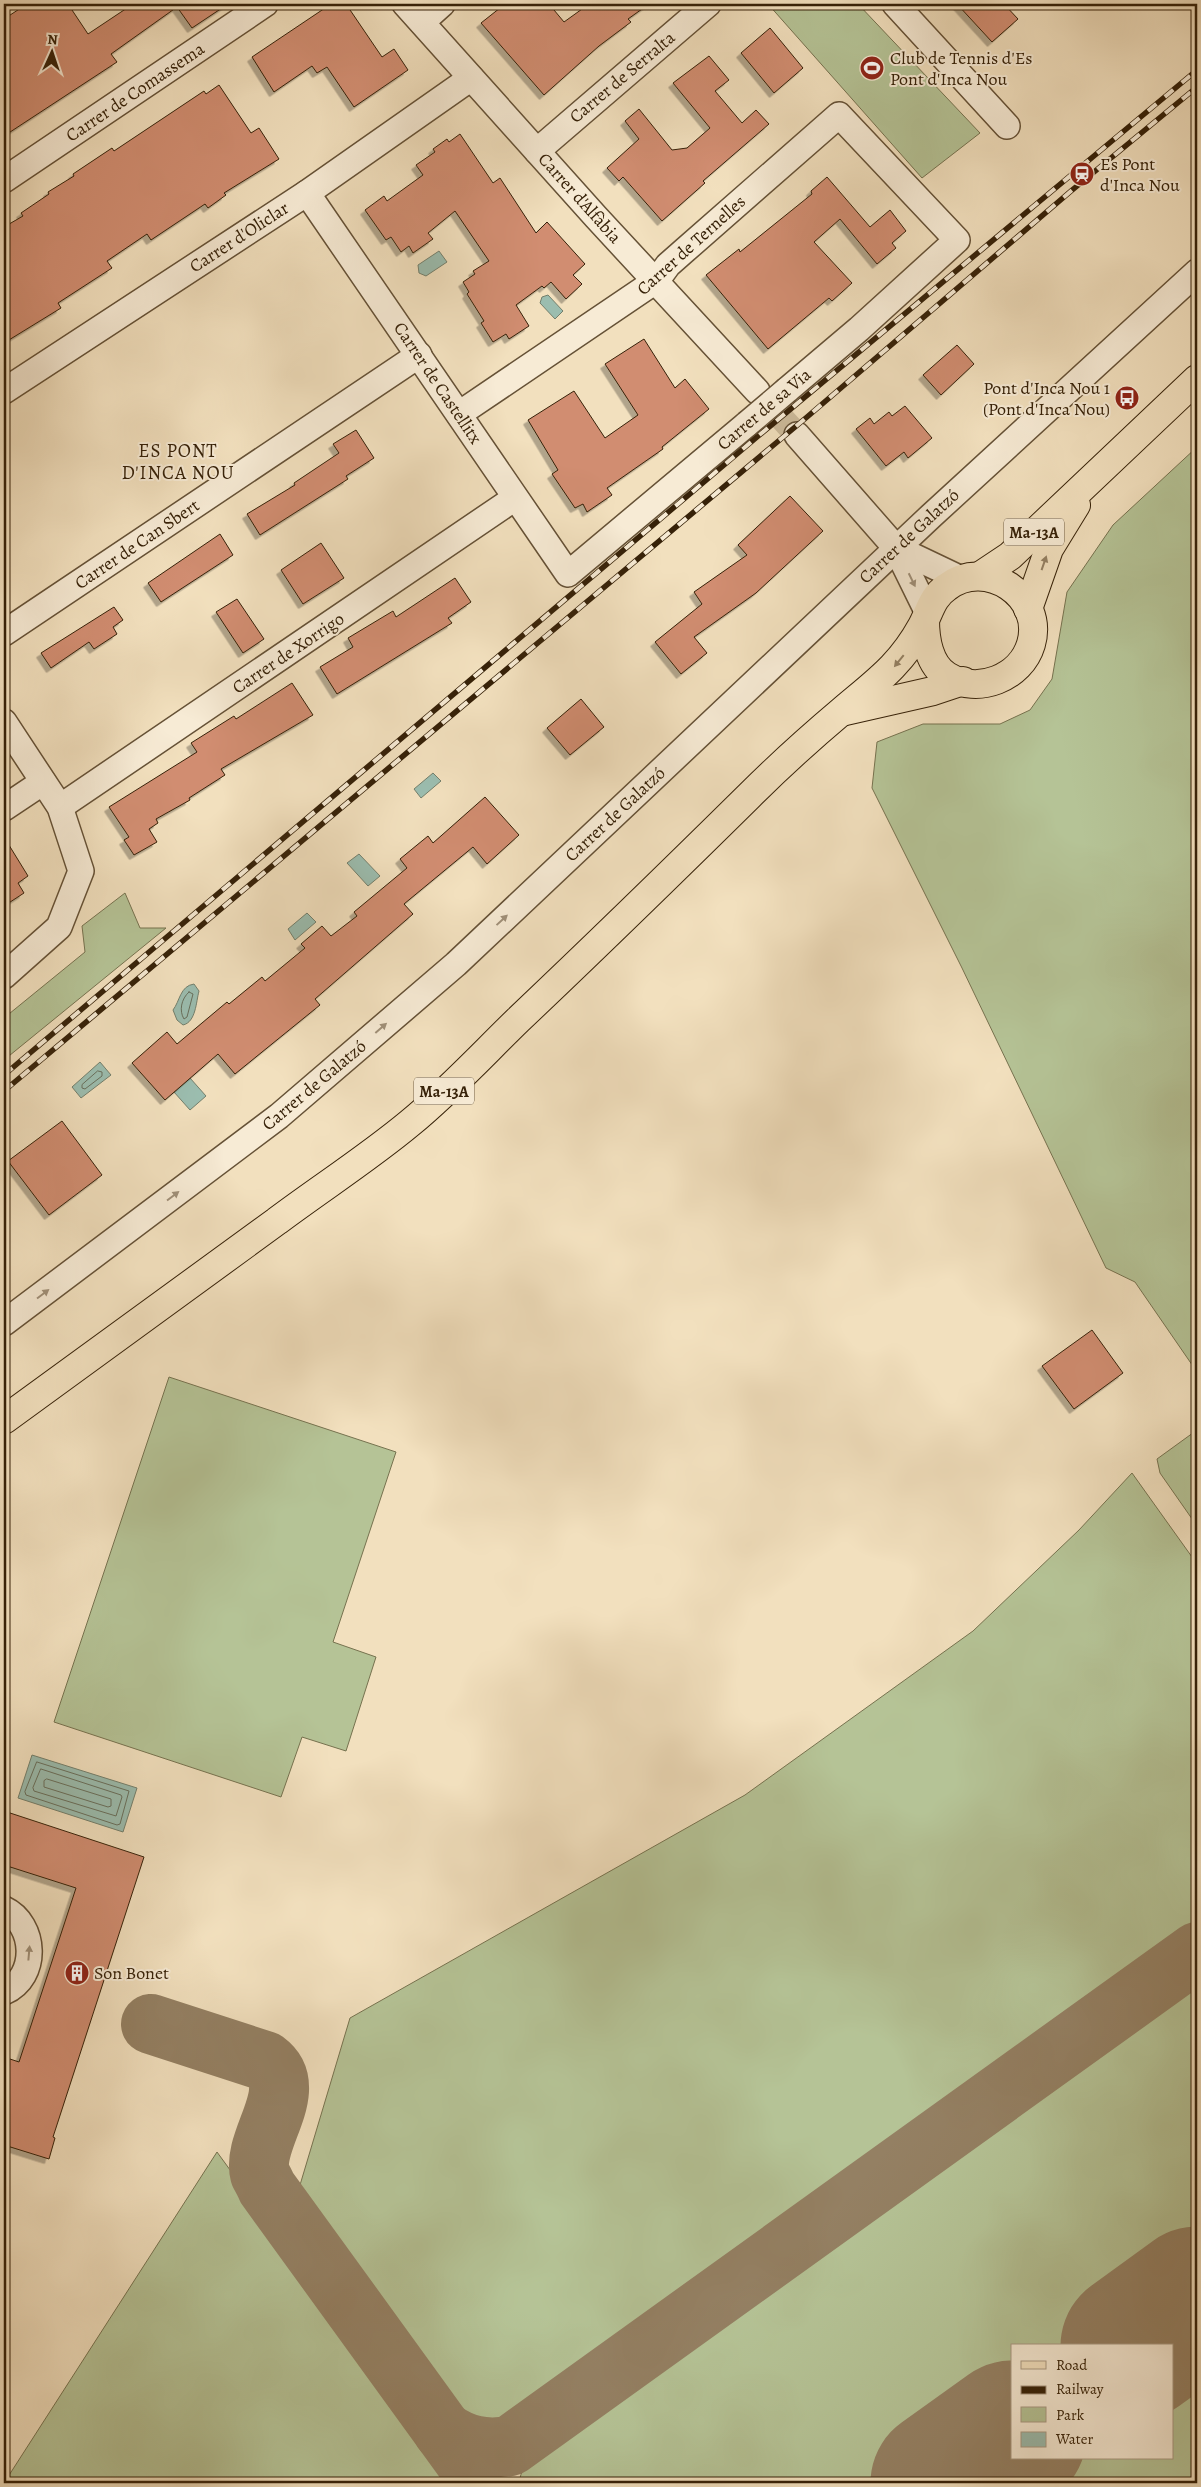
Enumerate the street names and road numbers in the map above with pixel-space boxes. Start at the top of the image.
street label: Carrer de Serralta [564,25,680,128]
street label: Carrer de Comassema [61,36,209,147]
street label: Carrer d'Alfàbia [533,148,628,249]
street label: Carrer de Ternelles [631,190,751,300]
street label: Carrer d'Oliclar [185,196,293,278]
street label: Carrer de Castellitx [388,317,488,449]
street label: Carrer de sa Via [712,362,817,455]
street label: Carrer de Galatzó [854,483,964,589]
street label: Carrer de Can Sbert [70,493,204,595]
road number: Ma-13A [1004,518,1064,546]
street label: Carrer de Xorrigo [227,607,349,699]
street label: Carrer de Galatzó [560,761,670,867]
street label: Carrer de Galatzó [257,1034,371,1136]
road number: Ma-13A [414,1078,474,1104]

